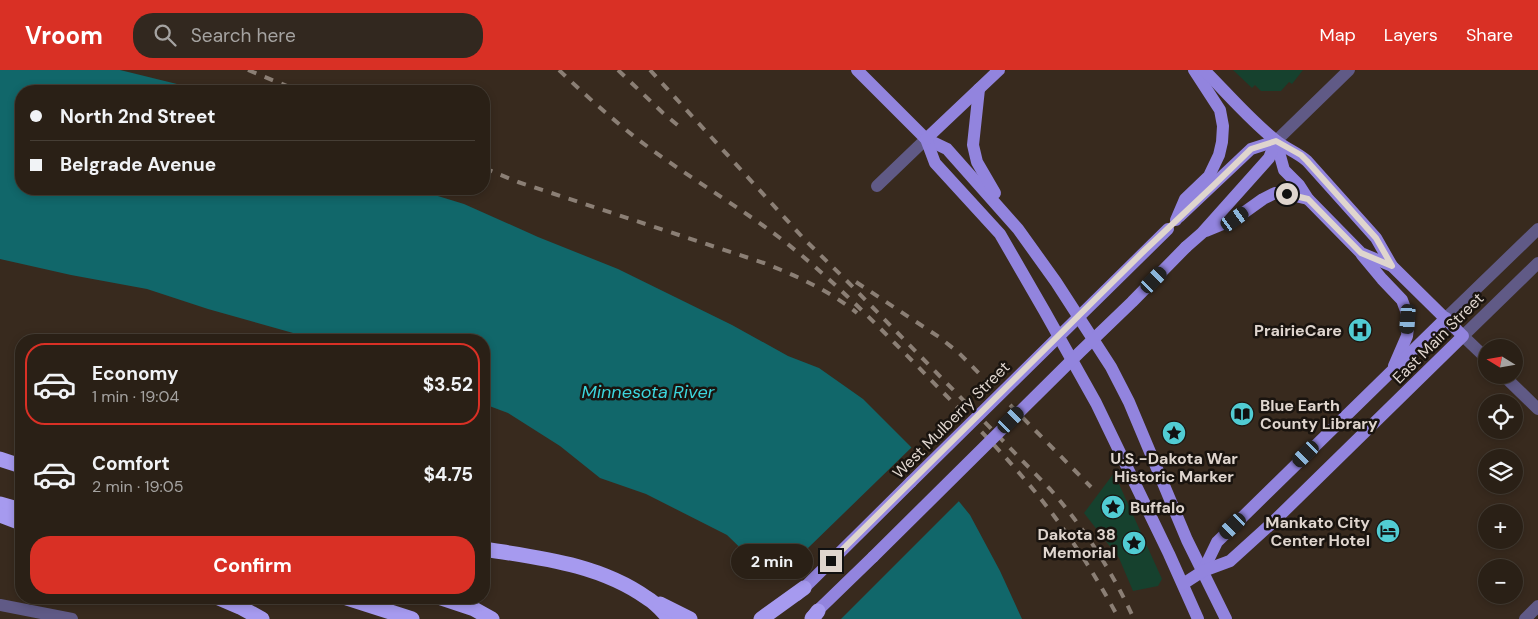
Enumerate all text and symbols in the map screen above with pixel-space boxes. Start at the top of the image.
search box [133,13,483,58]
text: Vroom [25,20,103,51]
icon: search [151,21,179,49]
text: Search here [191,23,296,48]
text: Map [1320,23,1356,47]
text: Layers [1384,23,1438,47]
text: Share [1466,23,1513,47]
text: North 2nd Street [60,104,216,129]
text: Belgrade Avenue [60,152,216,177]
route start [1276,183,1298,205]
car [1218,204,1251,234]
car [1138,264,1169,296]
street label: East Main Street [1388,288,1488,388]
car [1399,304,1416,334]
hospital icon: PrairieCare [1347,317,1373,343]
place label: PrairieCare [1254,320,1342,341]
north arrow [1478,339,1522,384]
map controls [1478,339,1523,604]
street label: West Mulberry Street [888,357,1014,483]
text: Economy [92,361,179,386]
icon: car [32,362,77,407]
text: $3.52 [423,372,473,397]
water label: Minnesota River [582,380,716,404]
text: 1 min · 19:04 [92,386,179,407]
button: locate [1478,394,1523,439]
place label: Blue Earth County Library [1260,395,1378,434]
library icon: Blue Earth County Library [1229,401,1255,427]
car [995,404,1026,436]
place icon: U.S.-Dakota War Historic Marker [1161,420,1187,446]
car [1290,438,1321,470]
place label: U.S.-Dakota War Historic Marker [1110,448,1238,487]
button: layers [1478,449,1523,494]
text: Comfort [92,451,170,476]
icon: car [32,452,77,497]
text: $4.75 [423,462,473,487]
text: 2 min · 19:05 [92,476,183,497]
place icon: Buffalo [1100,494,1126,520]
place label: Buffalo [1130,497,1185,518]
button: + [1478,504,1523,549]
car [1217,510,1249,542]
place label: Mankato City Center Hotel [1265,512,1370,551]
hotel icon: Mankato City Center Hotel [1375,518,1401,544]
place label: Dakota 38 Memorial [1037,524,1116,563]
place icon: Dakota 38 Memorial [1121,530,1147,556]
button: Confirm [30,536,475,594]
callout: 2 min [731,544,814,578]
route end [820,550,842,572]
text: 2 min [751,551,793,572]
button: − [1478,559,1523,604]

